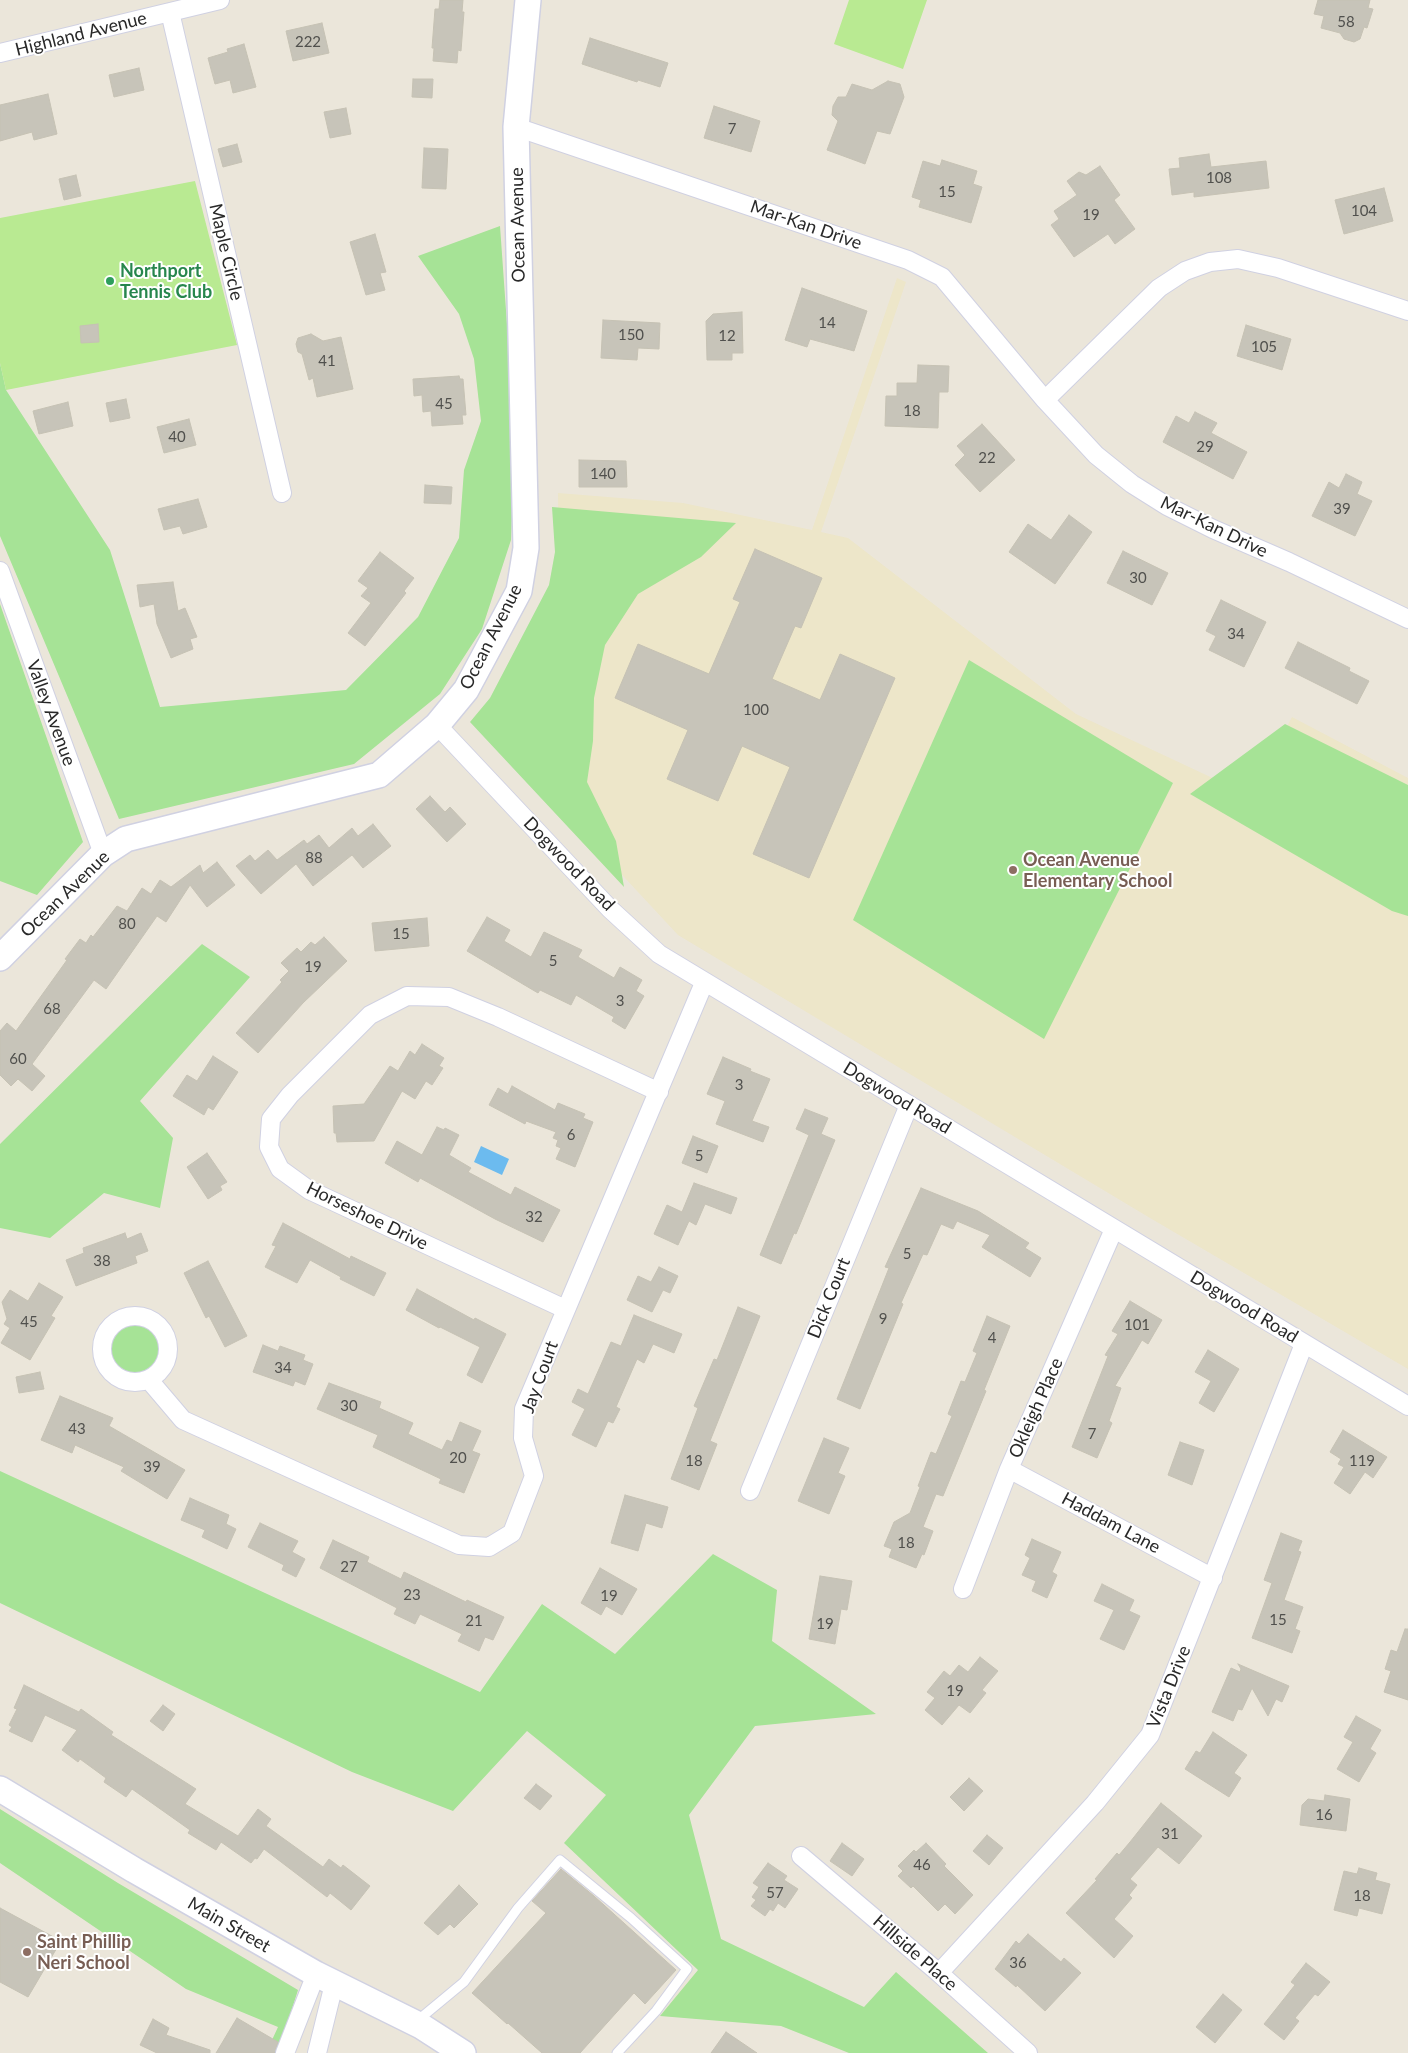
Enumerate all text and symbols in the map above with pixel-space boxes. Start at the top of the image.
street label: Highland Avenue [13,7,149,61]
house number: 58 [1337,13,1355,31]
house number: 222 [295,33,321,51]
house number: 7 [728,120,736,138]
street label: Ocean Avenue [506,167,530,283]
house number: 108 [1206,169,1232,187]
house number: 15 [938,183,956,201]
street label: Mar-Kan Drive [747,196,865,254]
street label: Maple Circle [204,201,248,303]
house number: 104 [1351,202,1377,220]
house number: 19 [1082,206,1100,224]
place label: Northport Tennis Club [120,260,212,302]
marker: Northport Tennis Club [104,275,116,287]
house number: 14 [818,314,836,332]
house number: 150 [618,326,644,344]
house number: 12 [718,327,736,345]
house number: 105 [1251,338,1277,356]
house number: 41 [318,352,336,370]
house number: 45 [435,395,453,413]
house number: 18 [903,402,921,420]
house number: 40 [168,428,186,446]
house number: 29 [1196,438,1214,456]
house number: 22 [978,449,996,467]
house number: 140 [590,465,616,483]
street label: Mar-Kan Drive [1157,492,1271,562]
house number: 39 [1333,500,1351,518]
house number: 30 [1129,569,1147,587]
street label: Ocean Avenue [455,581,527,693]
house number: 34 [1227,625,1245,643]
street label: Valley Avenue [22,657,80,769]
house number: 100 [743,701,769,719]
street label: Dogwood Road [519,813,619,915]
street label: Ocean Avenue [16,846,114,942]
house number: 88 [305,849,323,867]
place label: Ocean Avenue Elementary School [1023,849,1172,892]
marker: Ocean Avenue Elementary School [1007,864,1019,876]
house number: 80 [118,915,136,933]
house number: 15 [392,925,410,943]
house number: 5 [549,952,557,970]
house number: 19 [304,958,322,976]
house number: 3 [616,992,624,1010]
house number: 68 [43,1000,61,1018]
house number: 60 [9,1050,27,1068]
street label: Dogwood Road [839,1057,955,1139]
house number: 3 [735,1076,743,1094]
house number: 6 [567,1126,575,1144]
house number: 5 [695,1147,703,1165]
street label: Horseshoe Drive [303,1177,431,1255]
house number: 32 [525,1208,543,1226]
house number: 5 [903,1245,911,1263]
house number: 38 [93,1252,111,1270]
street label: Dick Court [803,1254,855,1342]
street label: Dogwood Road [1186,1266,1302,1348]
house number: 9 [879,1310,887,1328]
house number: 45 [20,1313,38,1331]
house number: 101 [1124,1316,1150,1334]
house number: 4 [988,1329,996,1347]
street label: Jay Court [517,1338,563,1416]
street label: Okleigh Place [1004,1355,1068,1461]
house number: 34 [274,1359,292,1377]
house number: 30 [340,1397,358,1415]
house number: 43 [68,1420,86,1438]
house number: 7 [1088,1425,1096,1443]
house number: 20 [449,1449,467,1467]
house number: 18 [685,1452,703,1470]
house number: 119 [1349,1452,1375,1470]
house number: 39 [143,1458,161,1476]
street label: Haddam Lane [1058,1488,1164,1558]
house number: 18 [897,1534,915,1552]
house number: 27 [340,1558,358,1576]
house number: 23 [403,1586,421,1604]
house number: 19 [600,1587,618,1605]
house number: 15 [1269,1611,1287,1629]
house number: 21 [465,1612,483,1630]
house number: 19 [816,1615,834,1633]
street label: Vista Drive [1143,1643,1195,1731]
house number: 19 [946,1682,964,1700]
house number: 16 [1315,1806,1333,1824]
house number: 31 [1161,1825,1179,1843]
house number: 46 [913,1856,931,1874]
house number: 57 [766,1884,784,1902]
house number: 18 [1353,1887,1371,1905]
street label: Main Street [184,1893,274,1957]
street label: Hillside Place [868,1911,962,1995]
place label: Saint Phillip Neri School [37,1931,131,1974]
marker: Saint Phillip Neri School [21,1946,33,1958]
house number: 36 [1009,1954,1027,1972]

